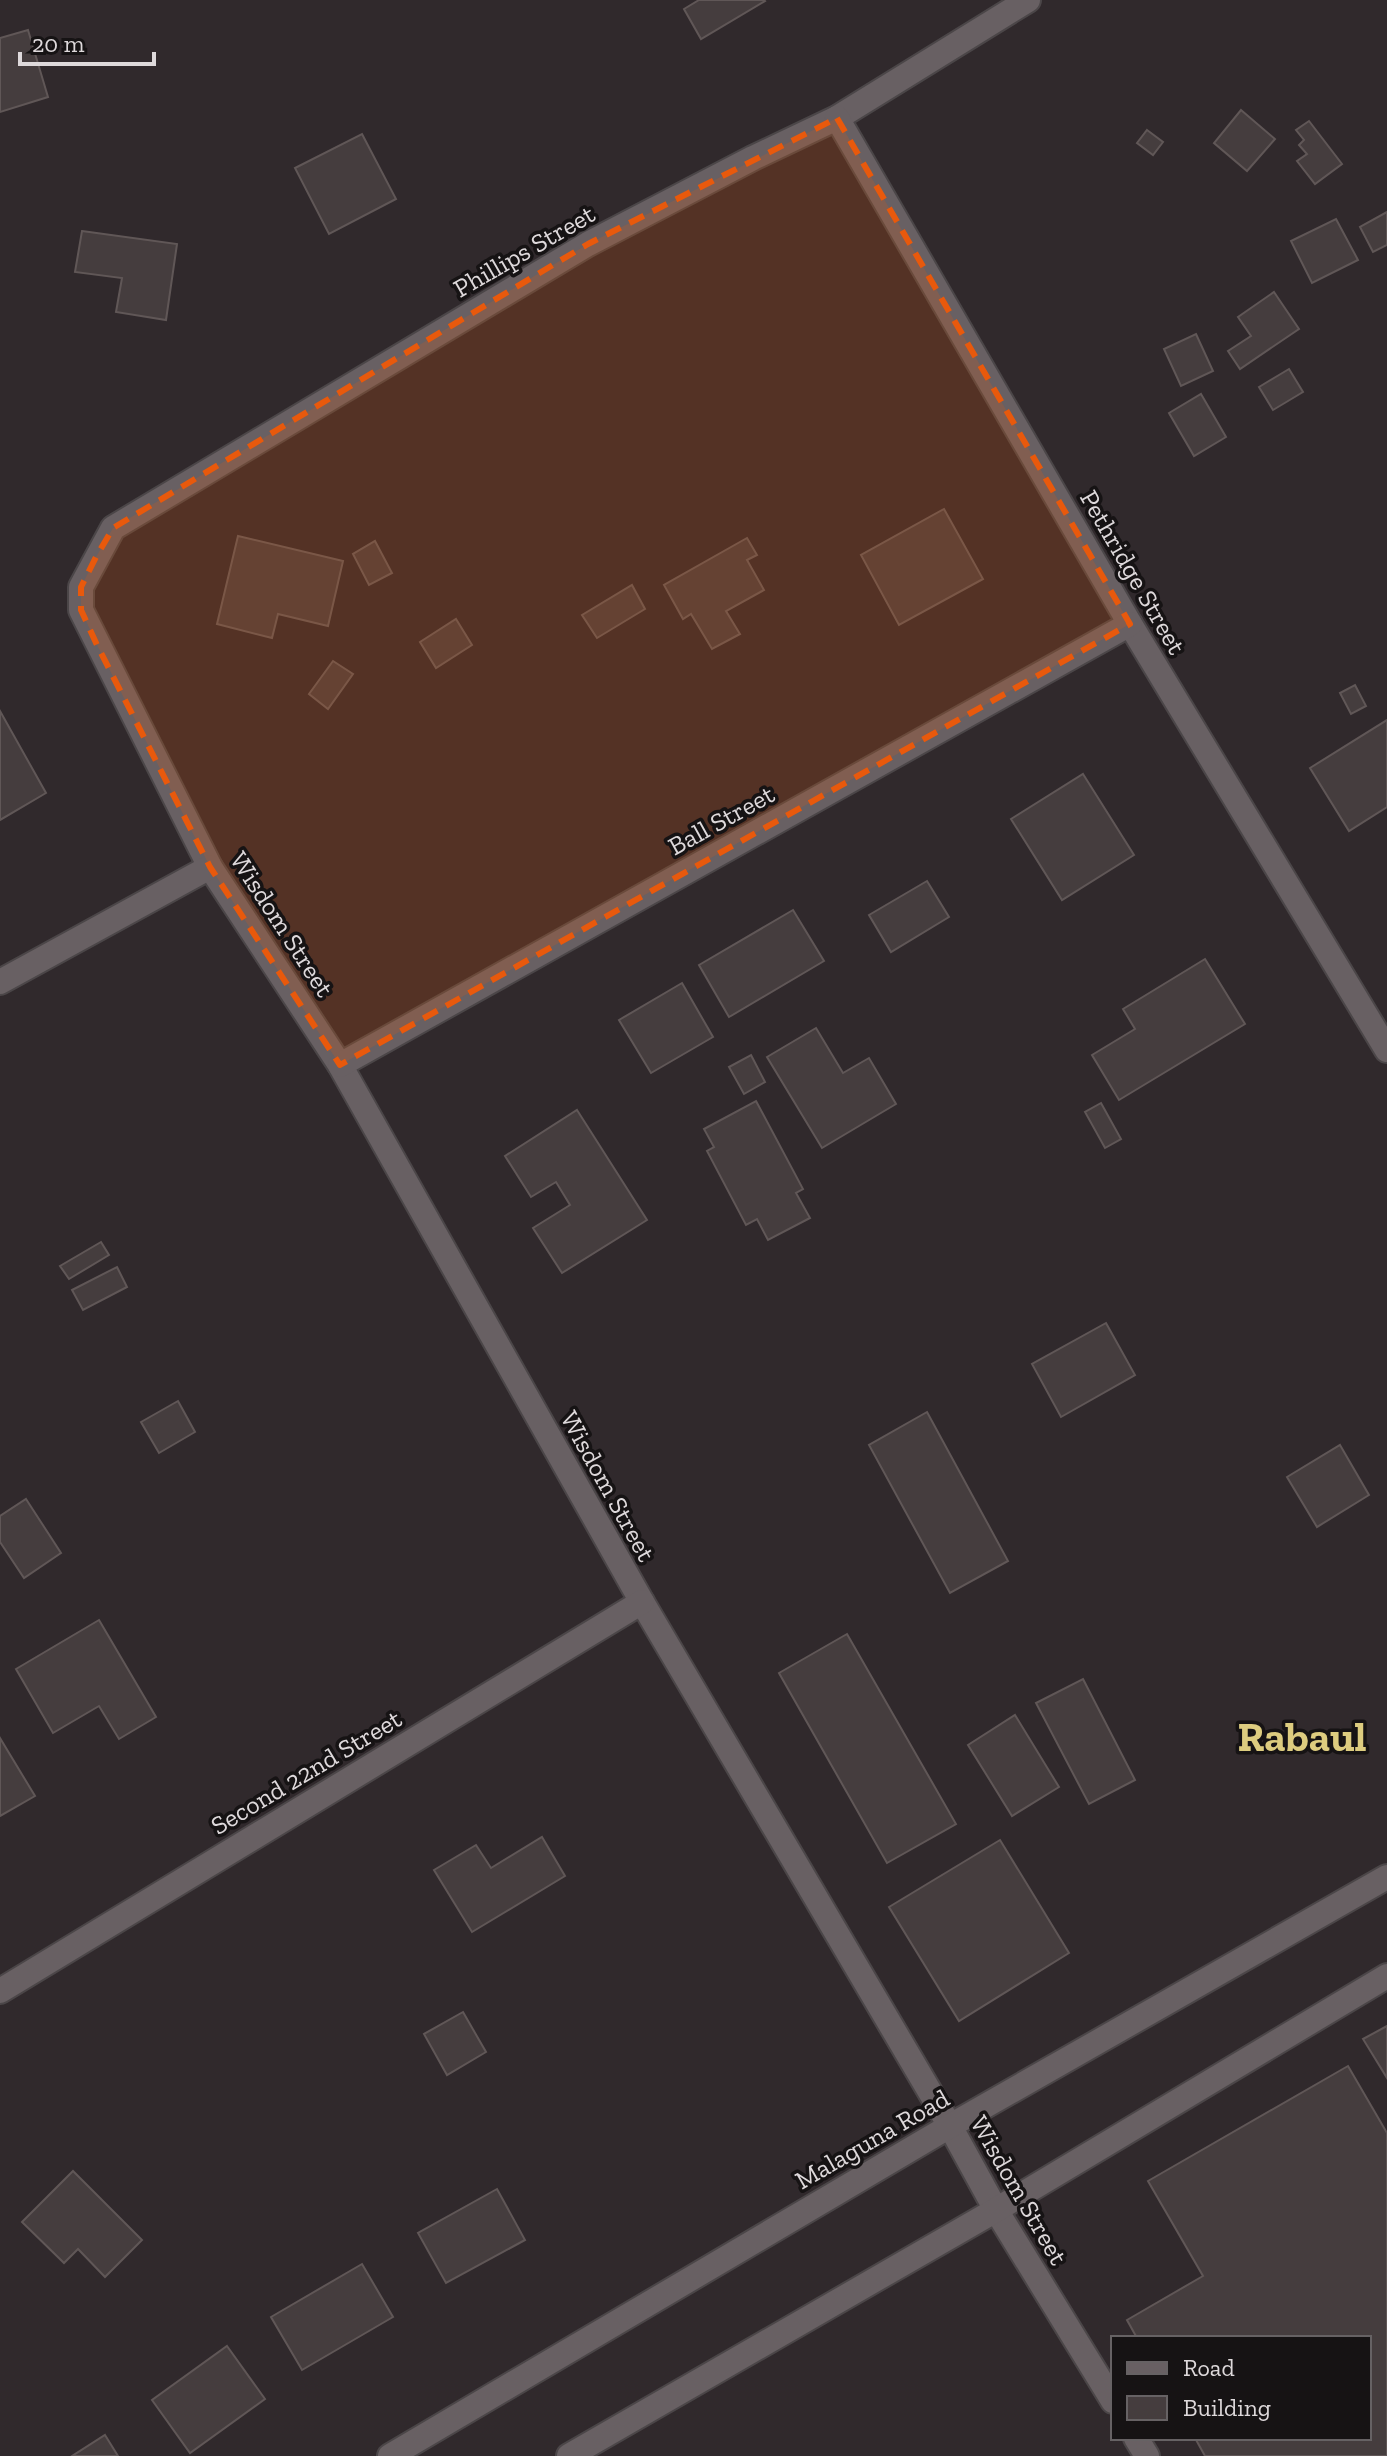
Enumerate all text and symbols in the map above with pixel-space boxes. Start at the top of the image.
scale bar [20,16,154,66]
text: 20 m [32,29,85,58]
street label: Phillips Street [448,197,601,304]
street label: Pethridge Street [1073,484,1193,660]
street label: Ball Street [662,778,780,862]
street label: Wisdom Street [223,845,341,1003]
street label: Wisdom Street [554,1405,663,1567]
street label: Second 22nd Street [205,1702,407,1842]
district label: Rabaul [1238,1711,1367,1762]
street label: Malaguna Road [789,2082,955,2196]
street label: Wisdom Street [963,2110,1075,2271]
legend [1111,2336,1371,2440]
text: Road [1183,2353,1235,2382]
text: Building [1183,2393,1271,2422]

